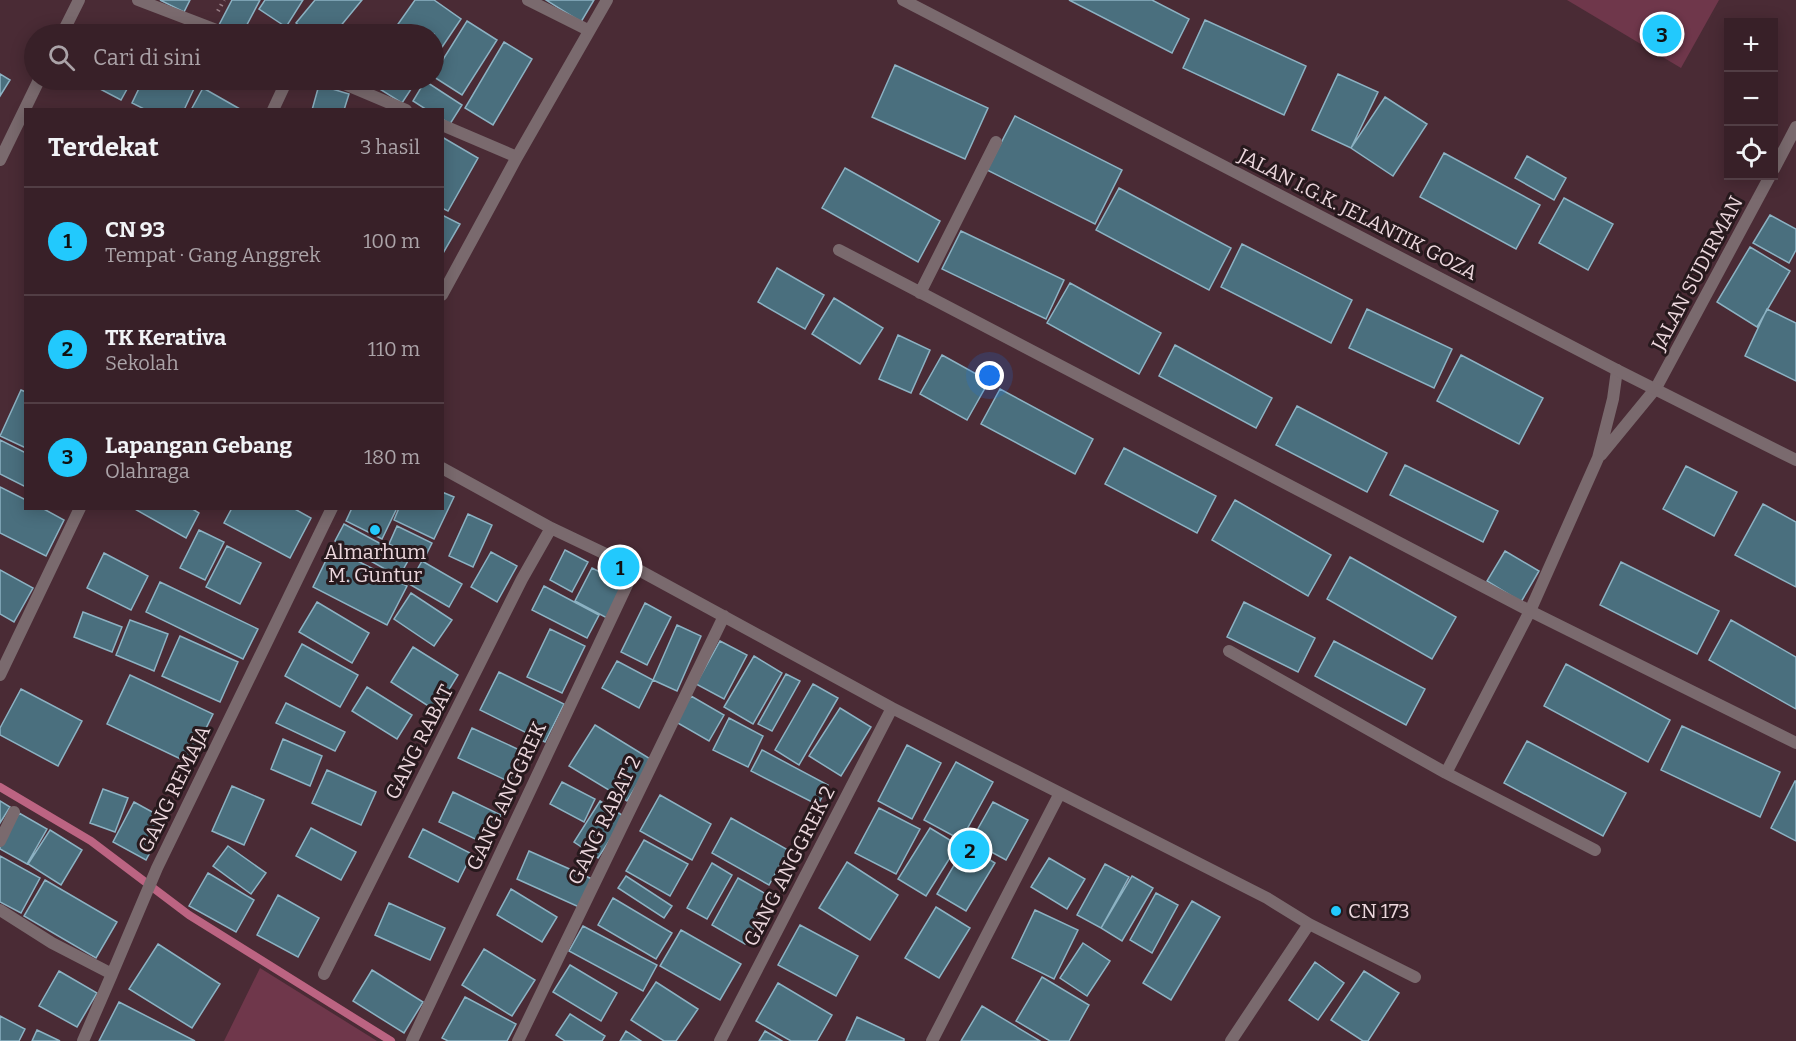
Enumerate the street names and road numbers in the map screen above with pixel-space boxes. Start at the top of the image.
street label: JALAN I.G.K. JELANTIK GOZA [1234,143,1482,285]
street label: JALAN SUDIRMAN [1646,192,1748,355]
street label: GANG RABAT [380,680,458,803]
street label: GANG ANGGREK [461,718,551,874]
street label: GANG REMAJA [133,721,216,857]
street label: GANG RABAT 2 [562,752,646,888]
street label: GANG ANGGREK 2 [738,782,840,950]

